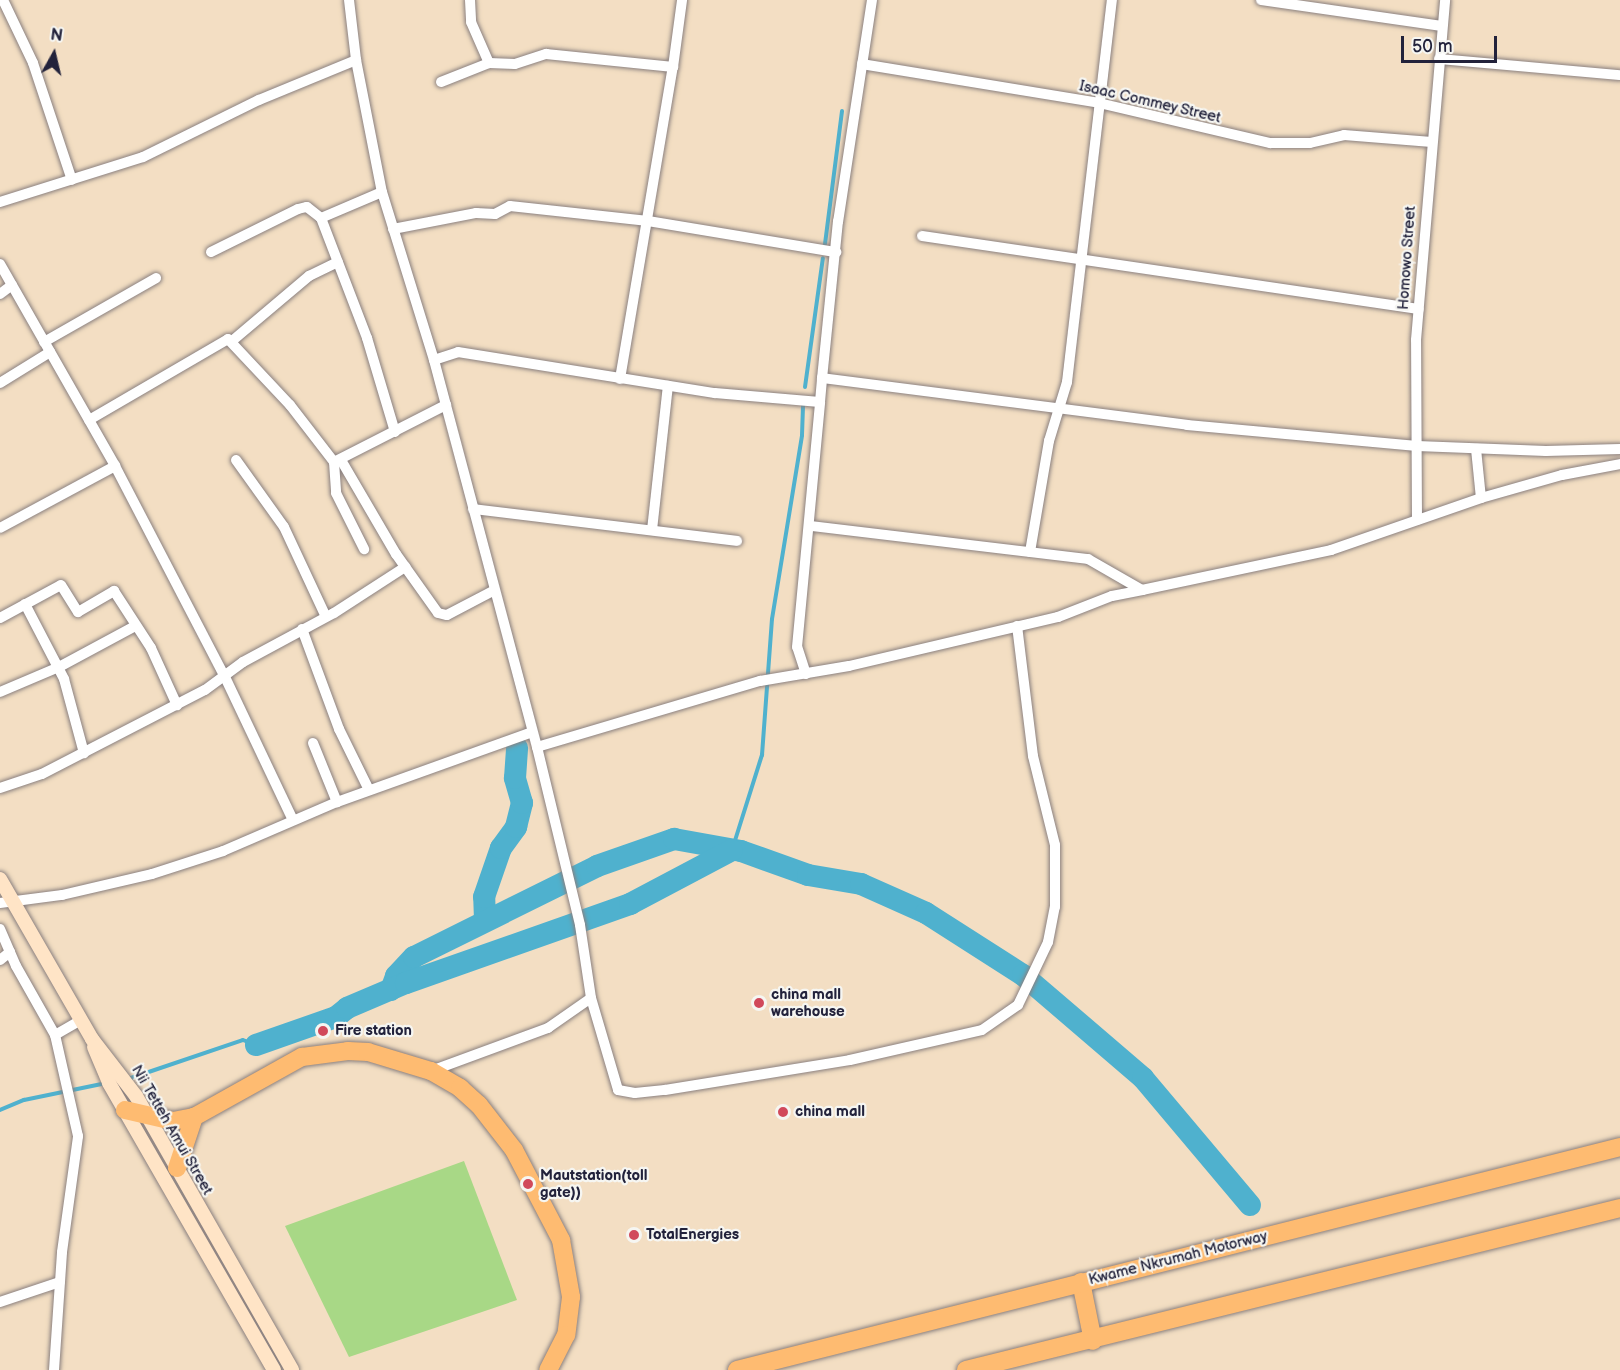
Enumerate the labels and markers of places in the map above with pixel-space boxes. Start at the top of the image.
place label: china mall warehouse [771,985,845,1020]
marker: china mall warehouse [752,996,766,1010]
place label: Fire station [335,1022,412,1040]
marker: Fire station [316,1024,330,1038]
place label: china mall [795,1103,865,1121]
marker: china mall [776,1105,790,1119]
place label: Mautstation(toll gate)) [540,1166,648,1201]
marker: Mautstation(toll gate)) [521,1177,535,1191]
place label: TotalEnergies [646,1226,739,1244]
marker: TotalEnergies [627,1228,641,1242]

